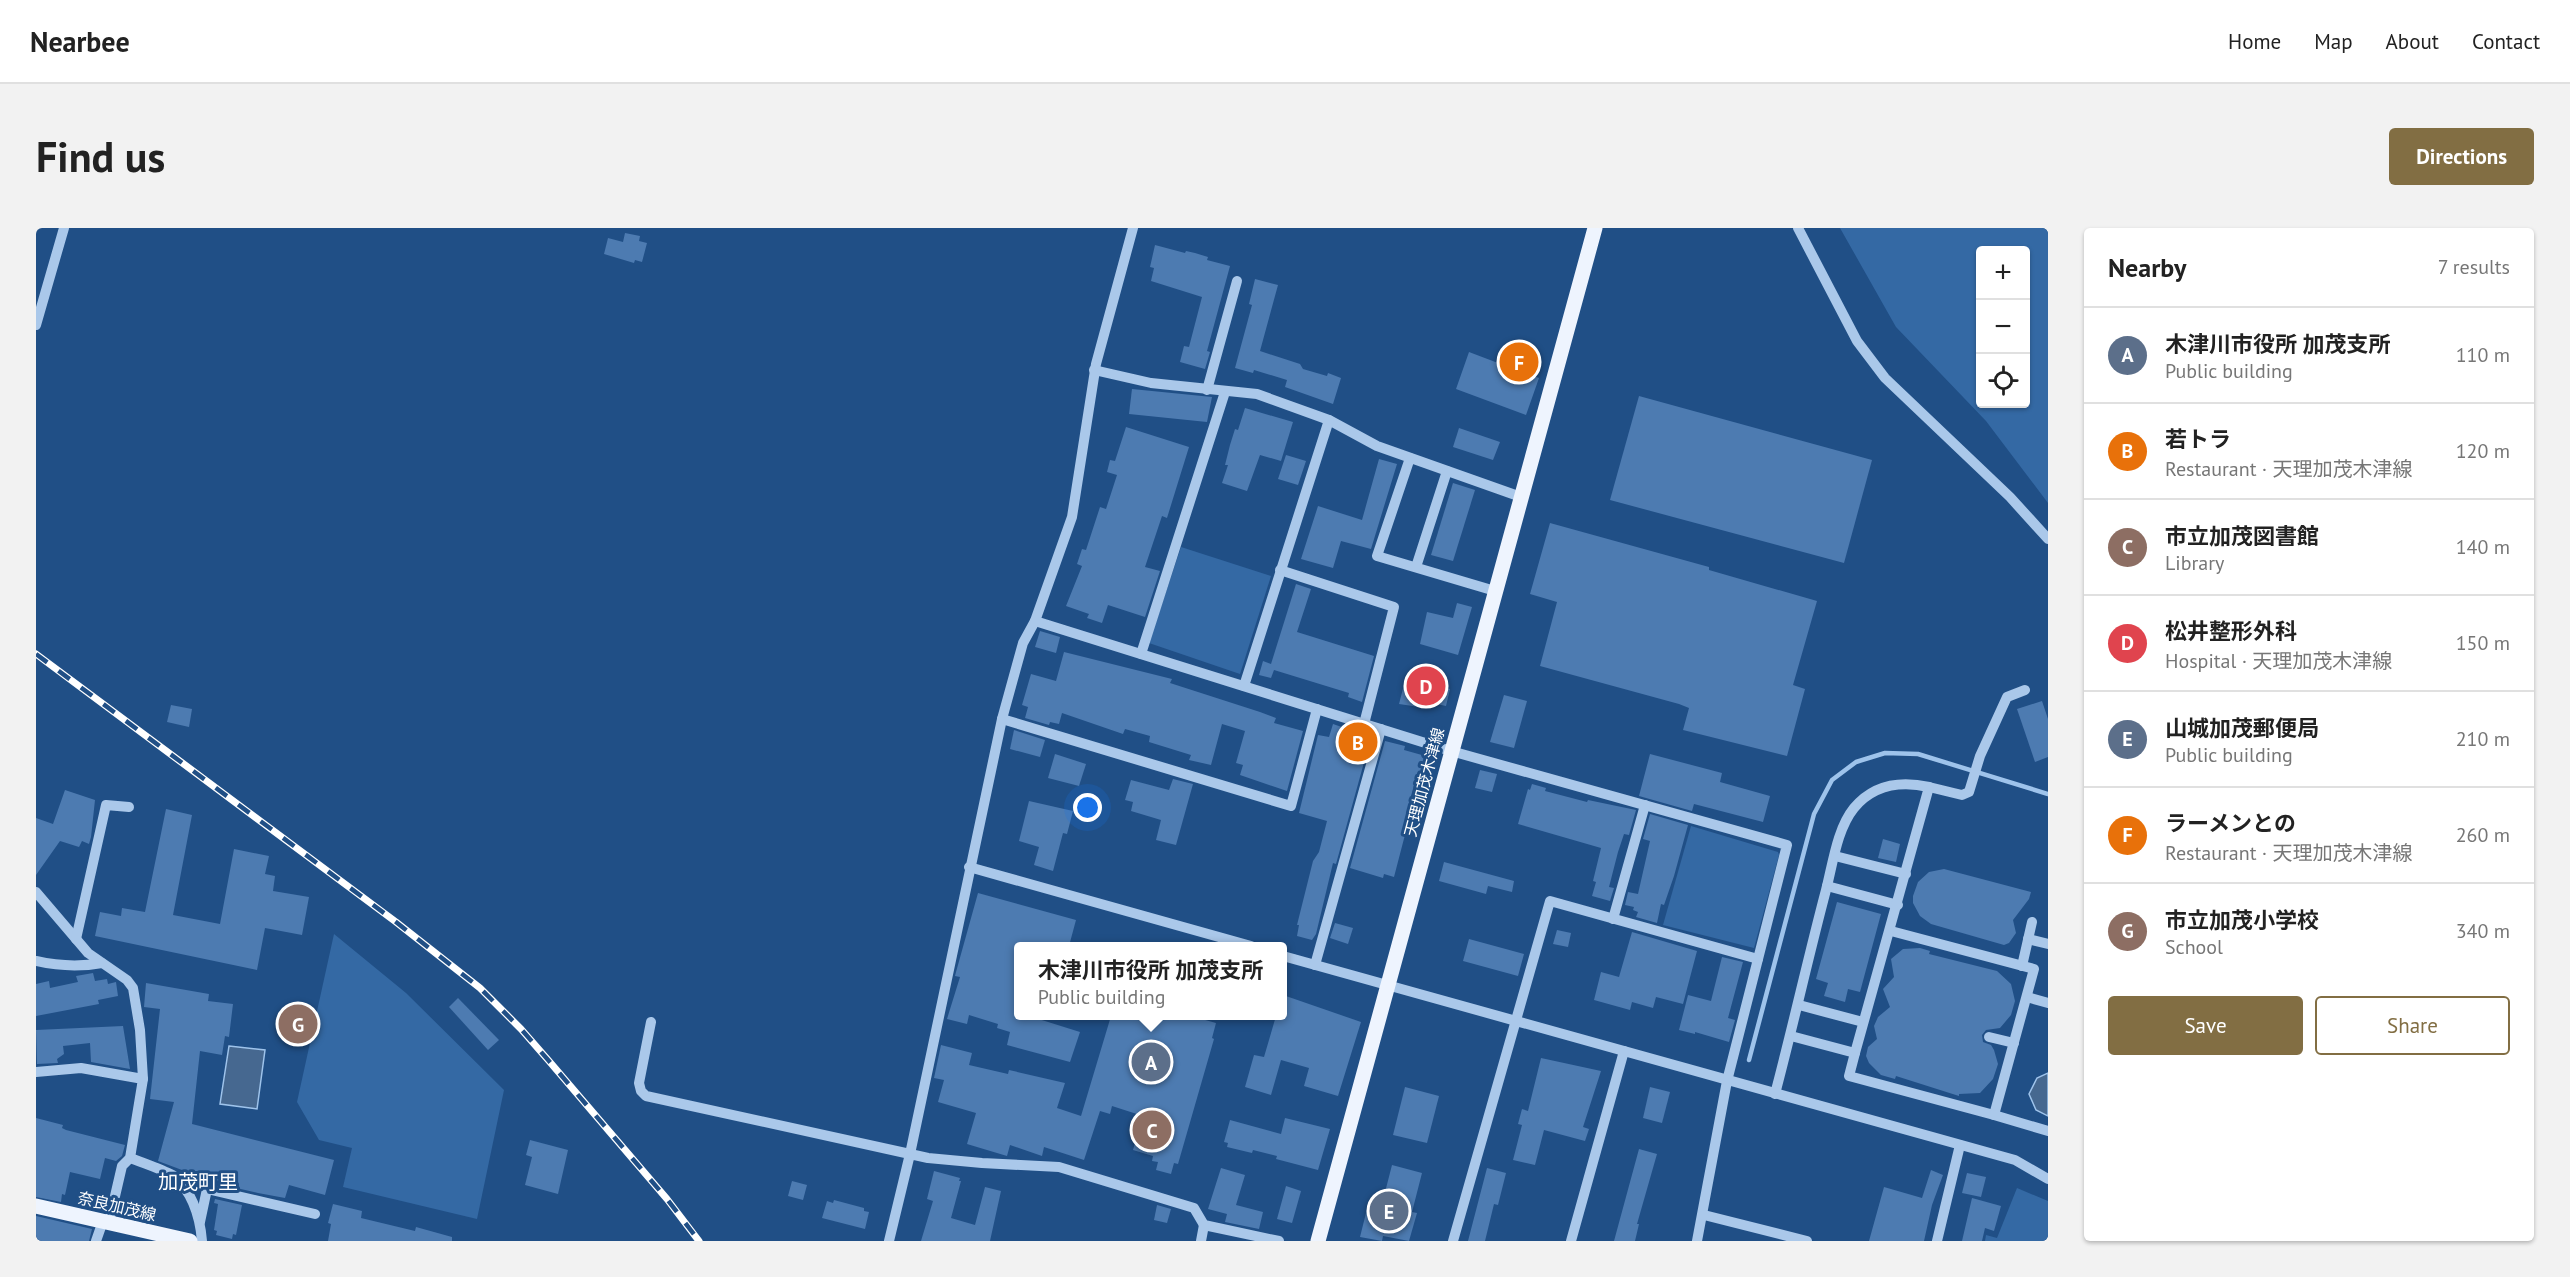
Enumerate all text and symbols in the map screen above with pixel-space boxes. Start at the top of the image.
text: Nearbee [30,23,130,60]
text: Home [2228,28,2281,55]
text: Map [2314,28,2353,55]
text: About [2386,28,2439,55]
text: Contact [2472,28,2540,55]
button: Directions [2389,128,2534,185]
text: Find us [36,129,165,184]
map controls [1976,246,2030,408]
button: + [1976,246,2030,300]
text: Nearby [2108,251,2186,284]
text: 7 results [2438,254,2510,280]
button: − [1976,300,2030,354]
text: 木津川市役所 加茂支所 [2165,330,2391,358]
pin: F [1500,340,1538,384]
text: A [2121,342,2134,368]
text: 110 m [2456,342,2510,368]
button: locate [1976,354,2030,408]
text: Public building [2165,358,2293,384]
text: 若トラ [2165,425,2231,453]
text: B [2122,438,2133,464]
text: 120 m [2456,438,2510,464]
text: Restaurant · 天理加茂木津線 [2165,456,2412,482]
text: 市立加茂図書館 [2165,522,2319,550]
text: C [2122,534,2133,560]
text: 140 m [2456,534,2510,560]
text: Library [2165,550,2224,576]
text: 松井整形外科 [2165,617,2297,645]
text: D [2121,630,2134,656]
text: 150 m [2456,630,2510,656]
text: Hospital · 天理加茂木津線 [2165,648,2392,674]
pin: D [1406,664,1446,708]
text: 山城加茂郵便局 [2165,714,2319,742]
pin: B [1338,720,1378,764]
street label: 天理加茂木津線 [1400,725,1448,839]
text: E [2122,726,2133,752]
text: 210 m [2456,726,2510,752]
text: Public building [2165,742,2293,768]
your location [1073,793,1102,822]
text: ラーメンとの [2165,809,2296,837]
text: F [2122,822,2133,848]
text: 260 m [2456,822,2510,848]
text: Restaurant · 天理加茂木津線 [2165,840,2412,866]
text: 市立加茂小学校 [2165,906,2319,934]
text: G [2121,918,2134,944]
text: 340 m [2456,918,2510,944]
text: School [2165,934,2223,960]
popup [1014,942,1287,1020]
text: 木津川市役所 加茂支所 [1038,956,1263,984]
text: Public building [1038,984,1165,1010]
button: Save [2108,996,2303,1055]
button: Share [2315,996,2510,1055]
pin: G [278,1002,318,1046]
pin: A [1132,1040,1170,1084]
pin: C [1132,1108,1172,1152]
district label: 加茂町里 [158,1169,238,1195]
street label: 奈良加茂線 [76,1187,158,1225]
pin: E [1370,1188,1408,1234]

